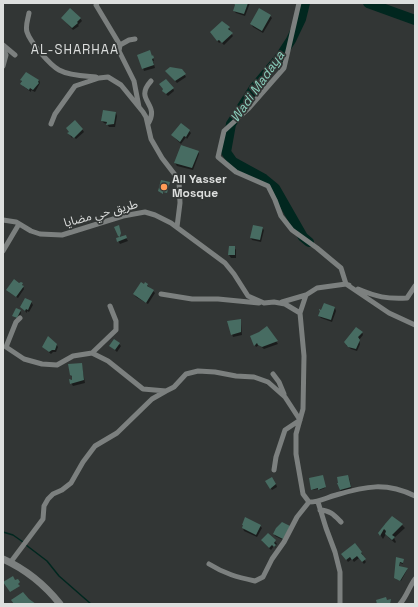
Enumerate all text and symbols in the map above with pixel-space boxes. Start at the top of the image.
district label: AL-SHARHAA [31,42,119,58]
water label: Wadi Madaya [228,48,288,126]
place label: All Yasser Mosque [172,173,227,201]
marker: All Yasser Mosque [159,182,169,192]
street label: طريق حي مضايا [62,197,140,231]

